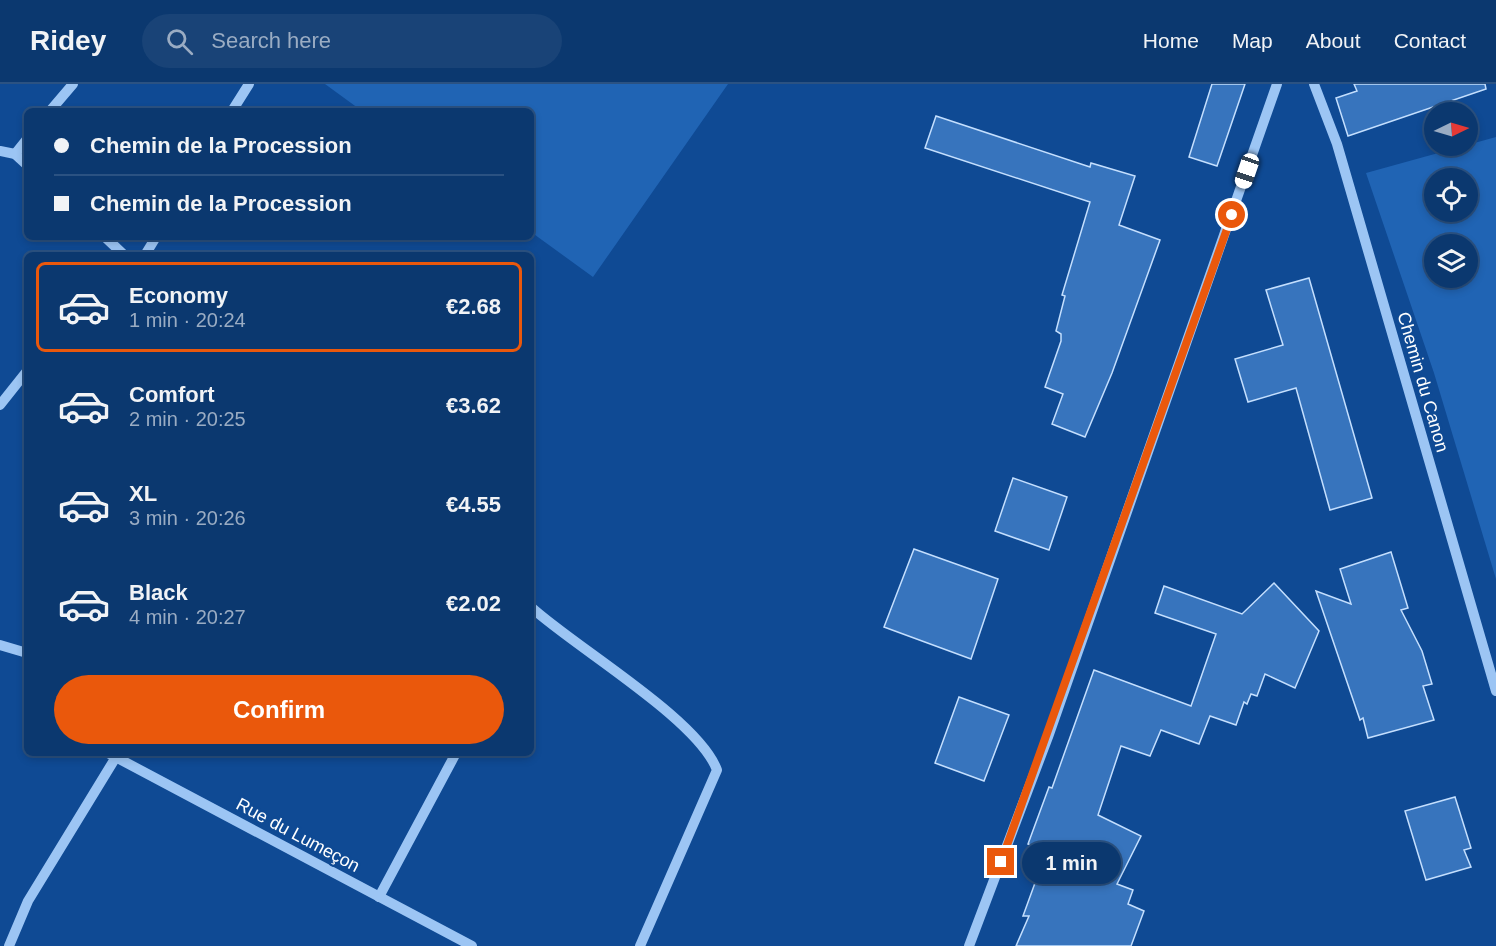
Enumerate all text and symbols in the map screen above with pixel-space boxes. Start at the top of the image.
search box [142,14,562,68]
text: Ridey [30,25,106,56]
icon: search [163,25,196,58]
text: Search here [211,28,331,53]
text: Home [1143,29,1199,52]
text: Map [1232,29,1273,52]
text: About [1306,29,1361,52]
text: Contact [1394,29,1466,52]
north arrow [1424,102,1478,156]
map controls [1424,102,1478,288]
text: Chemin de la Procession [90,133,352,158]
car [1233,151,1261,191]
button: locate [1424,168,1478,222]
text: Chemin de la Procession [90,191,352,216]
route start [1218,201,1245,228]
button: layers [1424,234,1478,288]
icon: car [57,280,111,334]
text: Economy [129,283,228,308]
text: €2.68 [446,294,501,319]
text: 1 min · 20:24 [129,309,246,331]
street label: Chemin du Canon [1393,310,1453,454]
icon: car [57,379,111,433]
text: Comfort [129,382,215,407]
text: €3.62 [446,393,501,418]
text: 2 min · 20:25 [129,408,246,430]
icon: car [57,478,111,532]
text: XL [129,481,157,506]
text: €4.55 [446,492,501,517]
text: 3 min · 20:26 [129,507,246,529]
icon: car [57,577,111,631]
text: Black [129,580,188,605]
text: €2.02 [446,591,501,616]
text: 4 min · 20:27 [129,606,246,628]
button: Confirm [54,675,504,744]
street label: Rue du Lumeçon [233,794,363,876]
callout: 1 min [1022,841,1121,883]
route end [987,848,1014,875]
text: 1 min [1045,852,1098,874]

